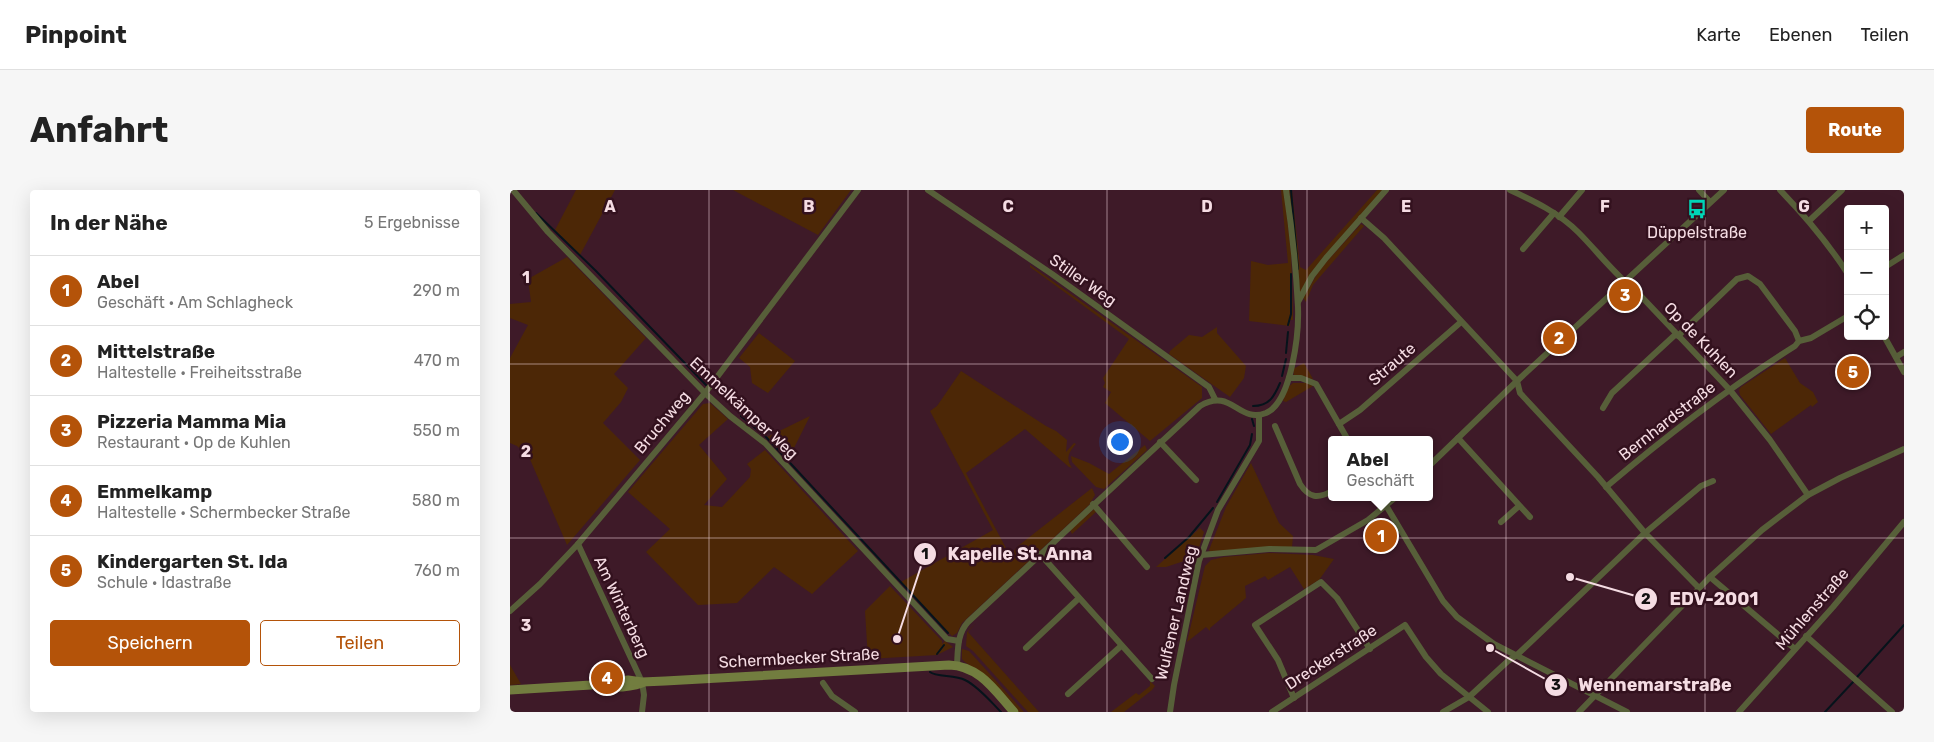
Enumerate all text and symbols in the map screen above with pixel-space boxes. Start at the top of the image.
text: Pinpoint [25,21,127,49]
text: Karte [1696,24,1741,46]
text: Ebenen [1769,24,1833,46]
text: Teilen [1861,24,1909,46]
button: Route [1806,107,1904,153]
text: Anfahrt [30,109,168,151]
text: A [604,197,616,216]
text: B [803,197,815,216]
text: C [1002,197,1014,216]
text: D [1201,197,1213,216]
text: E [1401,197,1411,216]
text: F [1600,197,1610,216]
text: G [1798,197,1810,216]
bus stop icon: Düppelstraße [1686,198,1708,220]
map controls [1844,205,1889,340]
button: + [1844,205,1889,250]
text: In der Nähe [50,210,168,235]
text: 5 Ergebnisse [364,213,460,232]
place label: Düppelstraße [1647,223,1747,242]
street label: Stiller Weg [1046,250,1120,310]
button: − [1844,250,1889,295]
text: 1 [522,268,530,287]
text: Abel [97,270,139,293]
pin: 3 [1609,276,1641,314]
text: 1 [62,281,70,300]
text: 290 m [413,281,460,300]
text: Geschäft · Am Schlagheck [97,293,293,312]
button: locate [1844,295,1889,340]
street label: Op de Kuhlen [1660,298,1742,382]
pin: 2 [1543,319,1575,357]
street label: Straute [1365,338,1419,389]
text: Mittelstraße [97,340,215,363]
text: 2 [61,351,71,370]
text: 470 m [414,351,460,370]
street label: Emmelkämper Weg [686,353,802,463]
pin: 5 [1837,353,1869,391]
text: Haltestelle · Freiheitsstraße [97,363,302,382]
street label: Bernhardstraße [1615,377,1719,465]
street label: Bruchweg [630,387,694,457]
text: Pizzeria Mamma Mia [97,410,286,433]
text: 3 [61,421,71,440]
text: 550 m [413,421,460,440]
your location [1107,429,1133,455]
text: Restaurant · Op de Kuhlen [97,433,291,452]
popup [1328,436,1433,501]
text: 2 [521,442,531,461]
text: Abel [1347,448,1389,471]
text: Geschäft [1347,471,1414,490]
text: Emmelkamp [97,480,212,503]
text: 4 [61,491,71,510]
text: 580 m [412,491,460,510]
text: Haltestelle · Schermbecker Straße [97,503,351,522]
pin: 1 [1365,517,1397,555]
callout: Kapelle St. Anna [913,537,1103,570]
text: Kapelle St. Anna [948,543,1092,565]
street label: Wulfener Landweg [1151,544,1201,682]
text: 1 [921,545,929,563]
text: Kindergarten St. Ida [97,550,288,573]
street label: Am Winterberg [590,553,654,661]
text: 5 [61,561,71,580]
text: 760 m [414,561,460,580]
street label: Mühlenstraße [1771,564,1853,654]
text: Schule · Idastraße [97,573,231,592]
callout: EDV-2001 [1634,582,1768,615]
text: EDV-2001 [1669,588,1759,610]
text: 2 [1641,590,1651,608]
text: 3 [521,616,531,635]
button: Speichern [50,620,250,666]
button: Teilen [260,620,460,666]
street label: Dreckerstraße [1282,620,1380,694]
street label: Schermbecker Straße [718,644,880,672]
pin: 4 [591,659,623,697]
callout: Wennemarstraße [1544,668,1742,701]
text: Wennemarstraße [1578,674,1732,696]
text: 3 [1551,676,1561,694]

